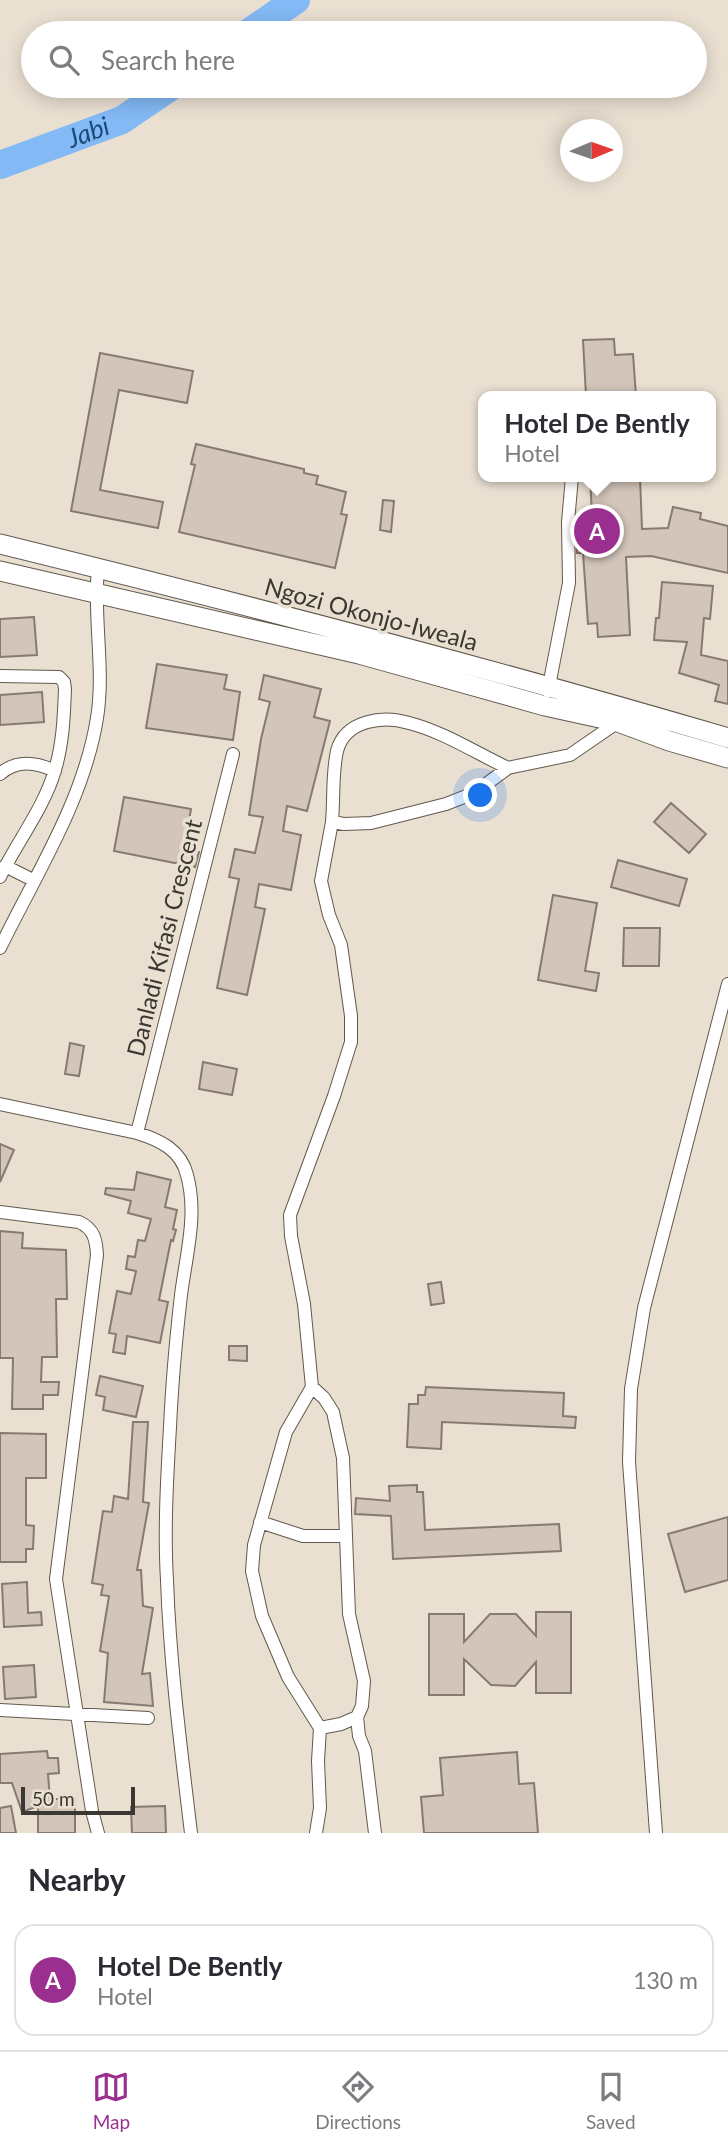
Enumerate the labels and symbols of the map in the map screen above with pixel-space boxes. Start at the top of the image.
water label: Jabi [61,109,114,154]
north arrow [560,119,623,182]
pin: A [574,505,620,557]
street label: Ngozi Okonjo-Iweala [262,571,481,656]
your location [463,778,497,812]
street label: Danladi Kifasi Crescent [120,816,207,1059]
scale bar [21,1784,135,1816]

